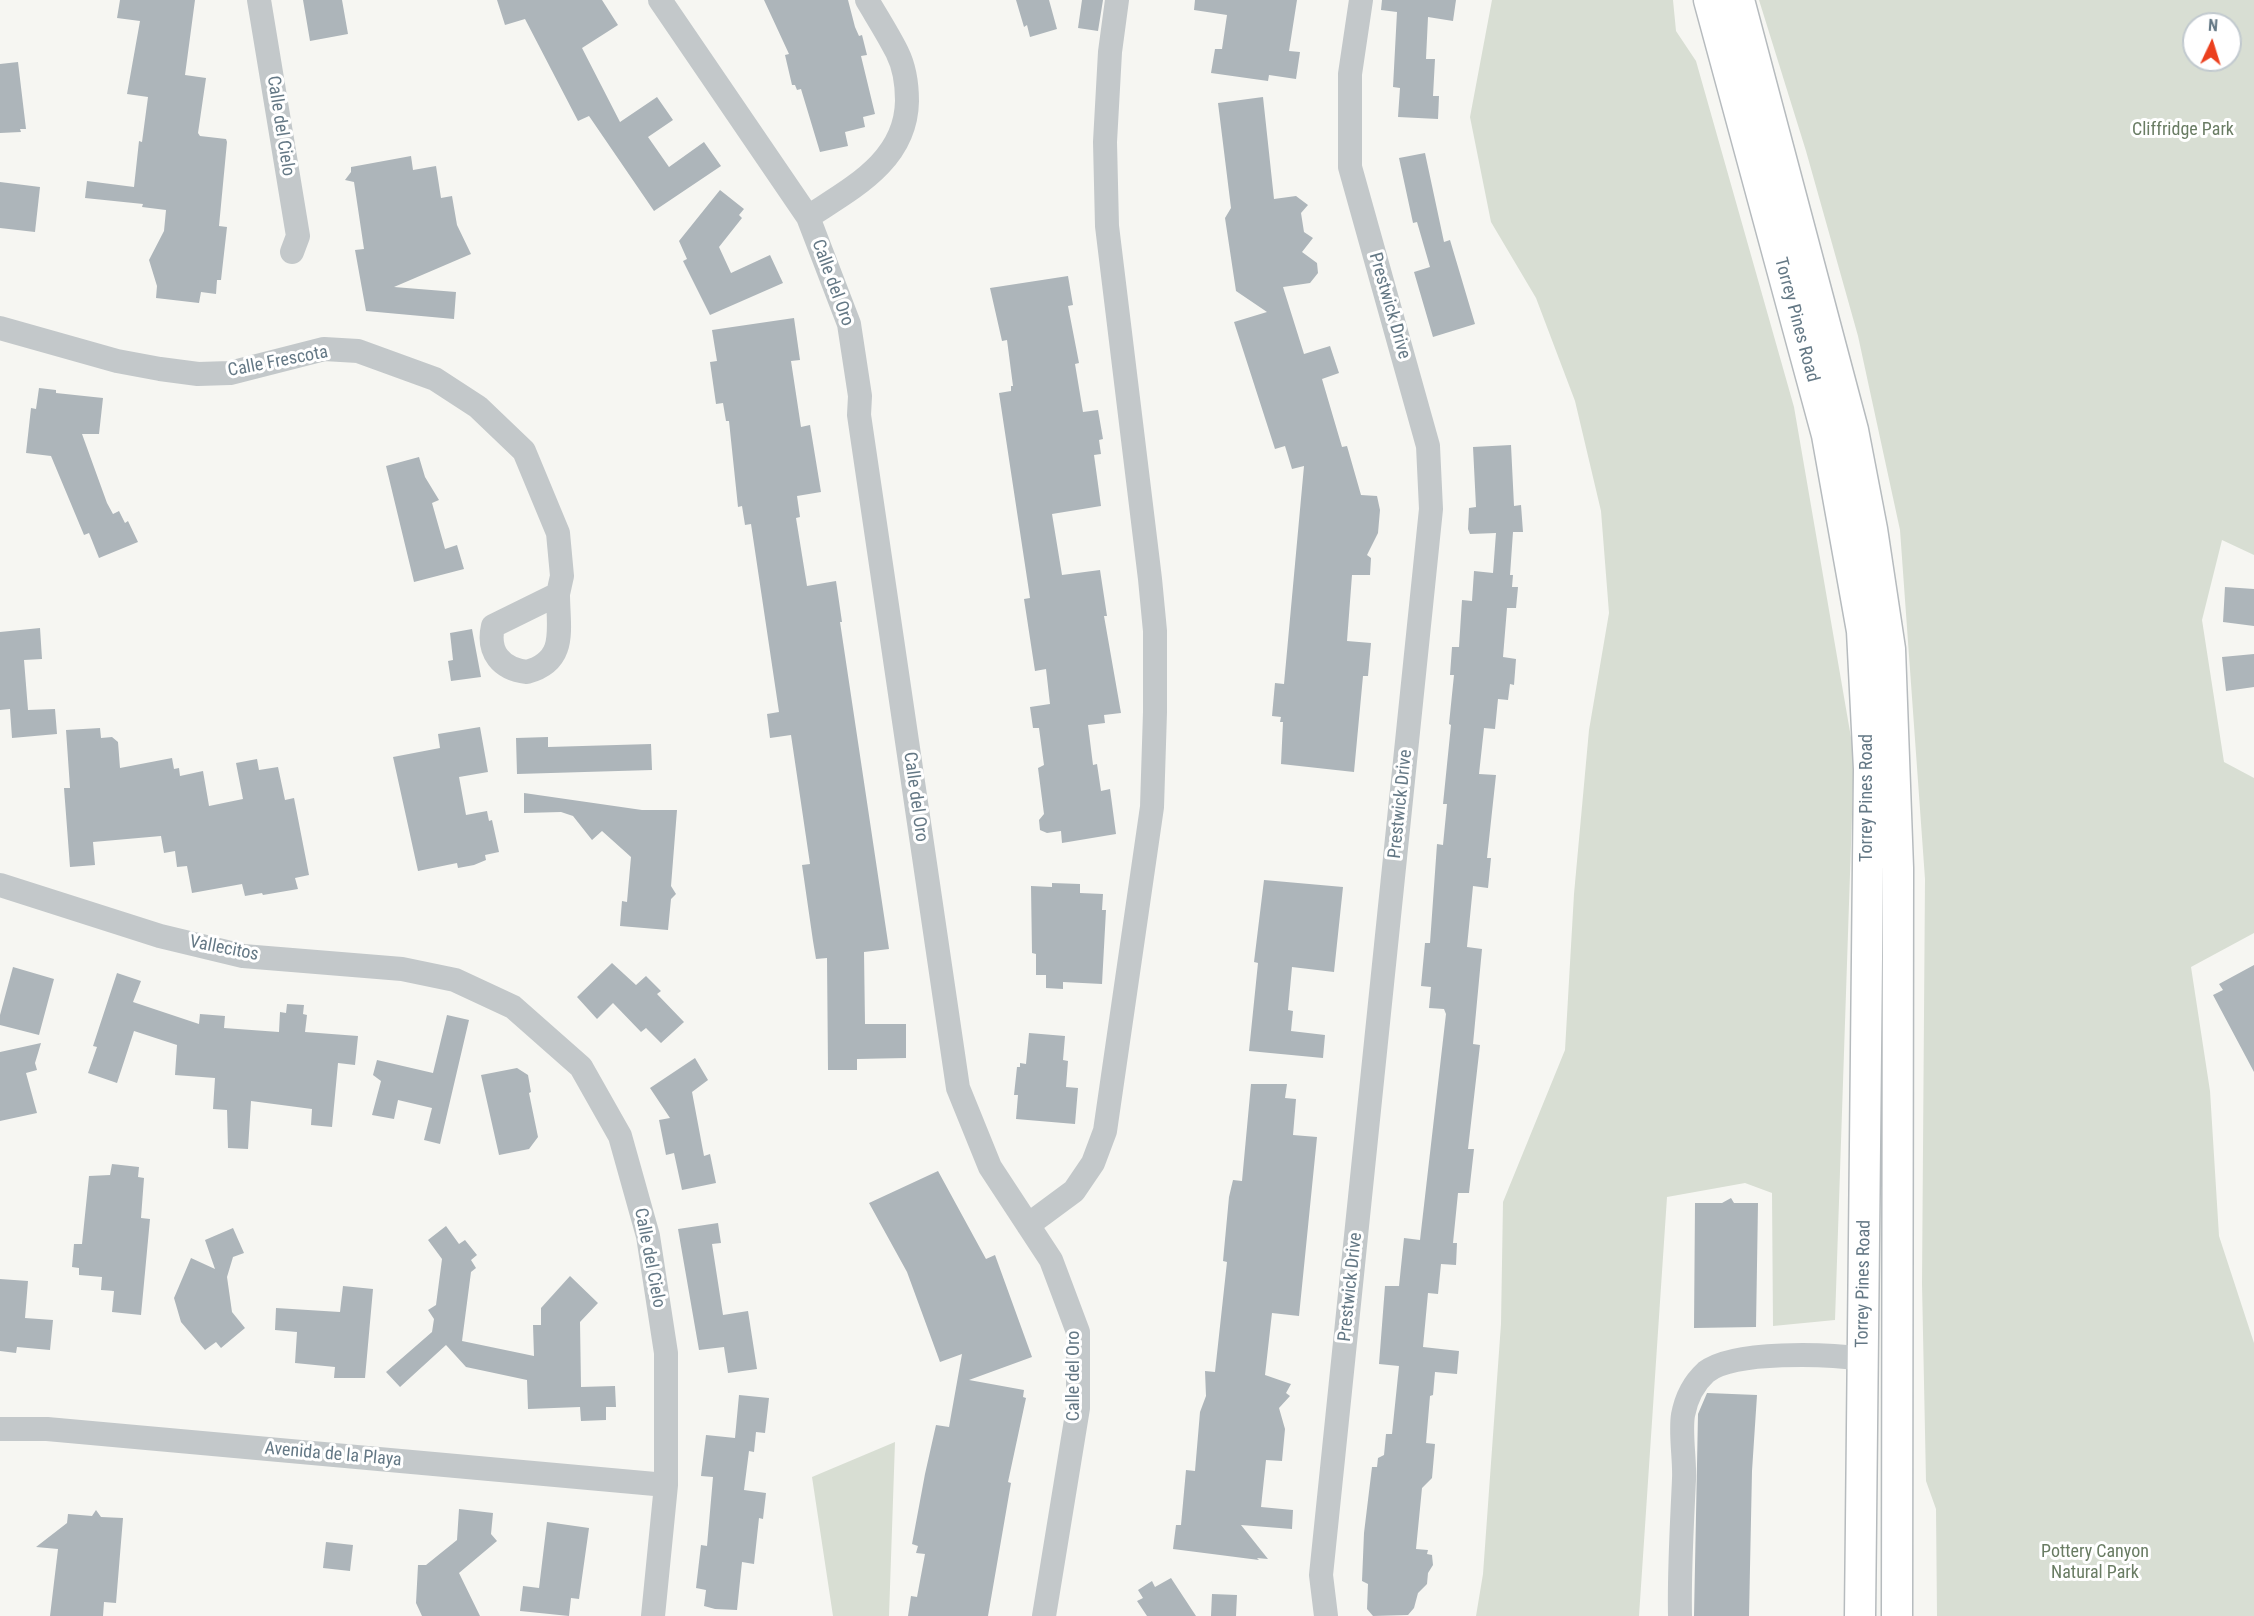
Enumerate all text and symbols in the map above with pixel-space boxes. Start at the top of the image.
north arrow [2182,12,2242,72]
text: N [2208,16,2219,35]
street label: Calle del Cielo [261,74,299,178]
park label: Cliffridge Park [2132,119,2234,141]
street label: Calle del Oro [806,237,858,329]
street label: Prestwick Drive [1364,250,1414,362]
street label: Torrey Pines Road [1769,255,1823,385]
street label: Calle Frescota [226,342,330,382]
street label: Torrey Pines Road [1856,734,1878,862]
street label: Prestwick Drive [1385,748,1417,860]
street label: Calle del Oro [898,751,932,843]
street label: Vallecitos [188,932,260,966]
street label: Calle del Cielo [629,1206,669,1310]
street label: Torrey Pines Road [1852,1220,1876,1348]
street label: Prestwick Drive [1335,1231,1367,1343]
street label: Calle del Oro [1063,1331,1085,1421]
street label: Avenida de la Playa [264,1438,402,1472]
park label: Pottery Canyon Natural Park [2041,1541,2149,1584]

